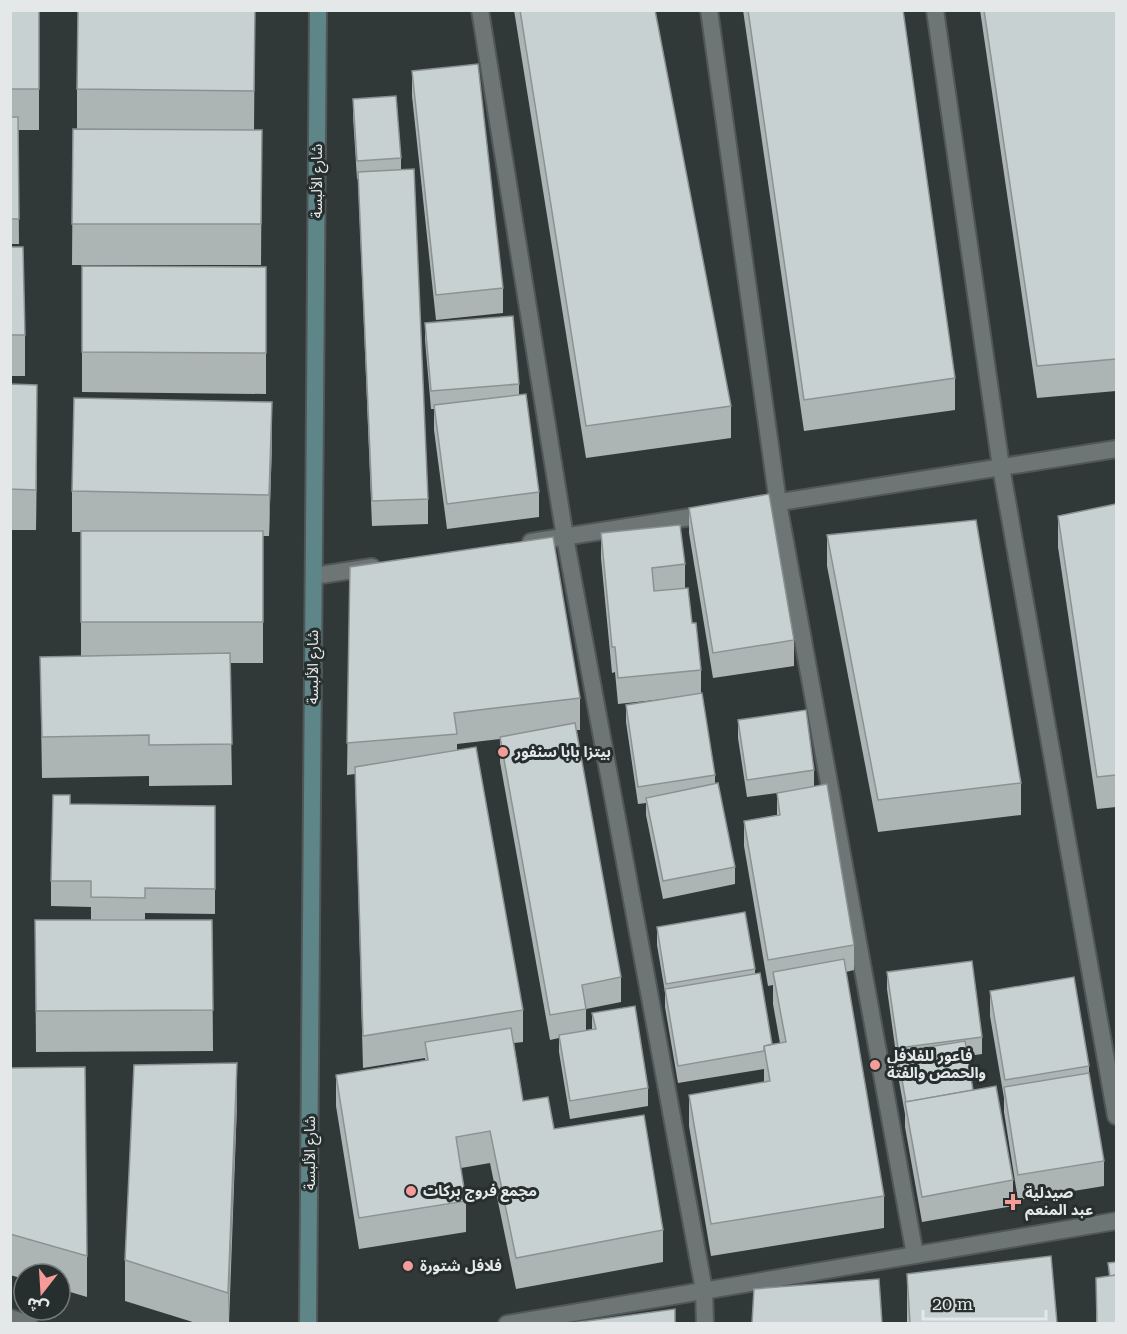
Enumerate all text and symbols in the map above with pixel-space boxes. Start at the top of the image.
street label: شارع الألبسة [308,144,329,218]
street label: شارع الألبسة [304,630,325,704]
place label: بيتزا بابا سنفور [514,743,611,761]
marker: بيتزا بابا سنفور [496,745,510,759]
place label: فاعور للفلافل والحمص والفتة [887,1047,986,1082]
marker: فاعور للفلافل والحمص والفتة [868,1058,882,1072]
street label: شارع الألبسة [301,1116,322,1190]
place label: مجمع فروج بركات [423,1182,537,1202]
marker: مجمع فروج بركات [404,1184,418,1198]
place label: صيدلية عبد المنعم [1025,1184,1093,1221]
marker: صيدلية عبد المنعم [1006,1195,1020,1209]
place label: فلافل شتورة [420,1257,502,1275]
marker: فلافل شتورة [401,1259,415,1273]
north arrow [12,1262,72,1322]
scale bar [923,1283,1046,1321]
text: 20 m [932,1293,973,1314]
text: ش [24,1294,51,1318]

